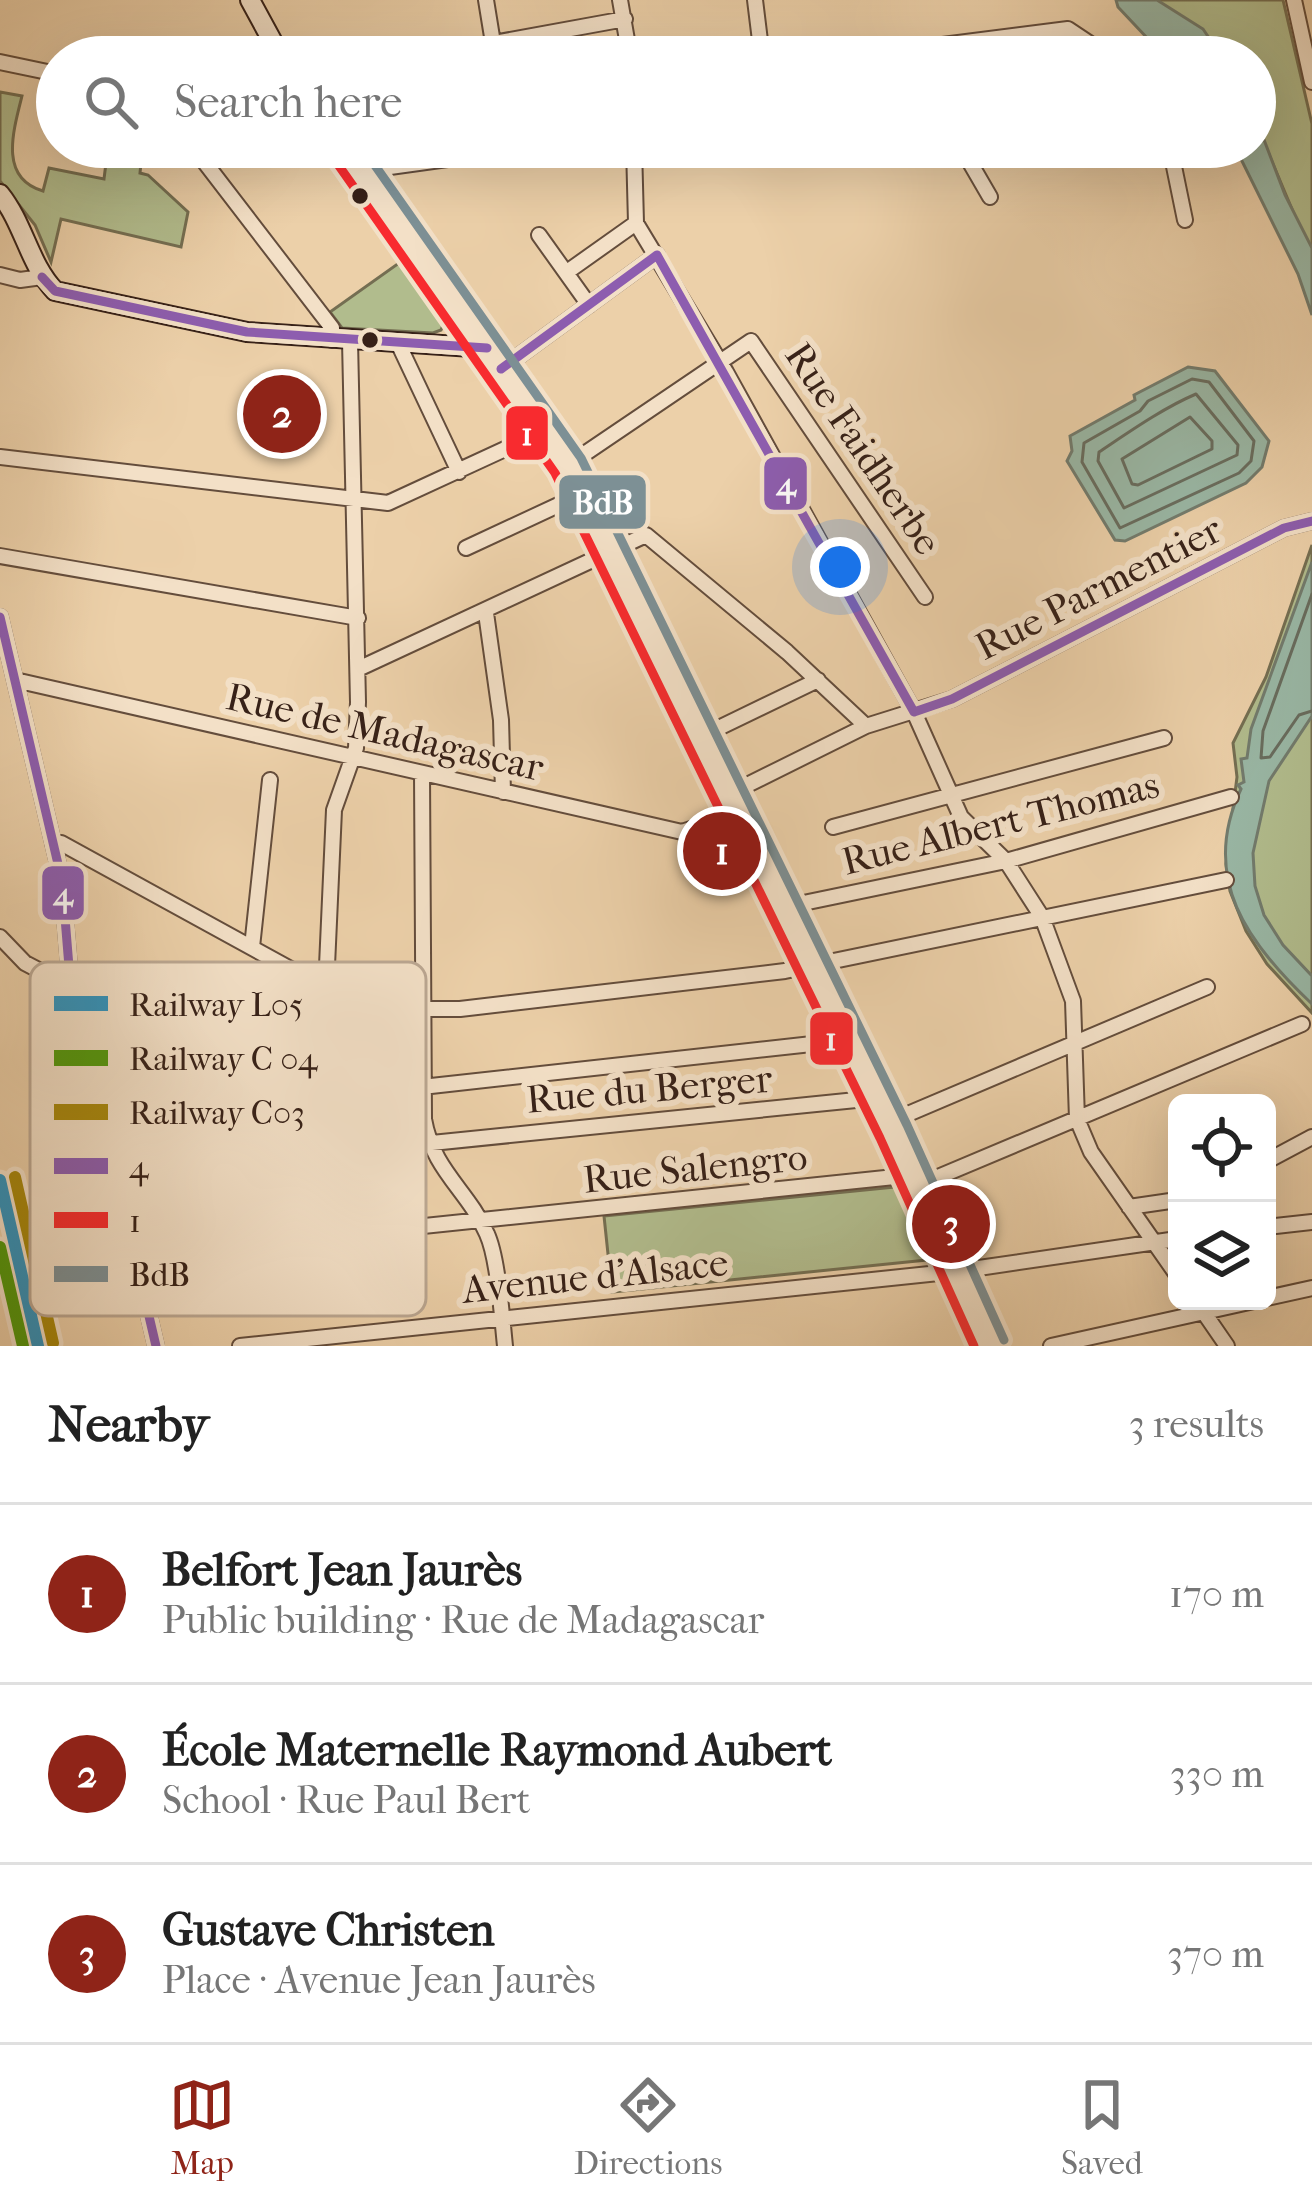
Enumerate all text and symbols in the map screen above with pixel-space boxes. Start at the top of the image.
search box [36,36,1276,168]
icon: search [78,69,144,135]
text: Search here [174,76,402,129]
unlabelled marker [349,185,371,207]
unlabelled marker [359,329,381,351]
street label: Rue Faidherbe [775,334,951,563]
pin: 2 [243,369,321,459]
line badge: 1 [504,404,550,462]
text: 1 [521,415,533,454]
line badge: 4 [762,455,809,512]
text: 4 [775,465,797,505]
line badge: BdB [557,473,648,531]
text: BdB [573,484,633,523]
street label: Rue Parmentier [968,506,1230,670]
your location [810,537,870,597]
street label: Rue de Madagascar [222,673,548,791]
street label: Rue Albert Thomas [837,761,1164,885]
pin: 1 [683,806,761,896]
line badge: 4 [40,864,86,922]
text: 4 [52,875,74,915]
legend [30,962,426,1316]
text: Railway L05 [129,986,303,1025]
line badge: 1 [808,1010,855,1067]
text: 1 [825,1020,837,1059]
text: Railway C 04 [129,1040,319,1079]
street label: Rue du Berger [524,1055,774,1123]
text: Railway C03 [129,1094,305,1133]
map controls [1168,1094,1276,1310]
button: locate [1168,1094,1276,1202]
street label: Rue Salengro [581,1133,809,1203]
text: 4 [129,1148,150,1187]
pin: 3 [912,1179,990,1269]
text: 1 [129,1202,141,1241]
button: layers [1168,1202,1276,1310]
street label: Avenue d'Alsace [458,1239,730,1313]
text: BdB [129,1256,190,1295]
text: Nearby [48,1394,209,1454]
text: 3 results [1129,1401,1264,1447]
text: Belfort Jean Jaurès [162,1544,522,1597]
text: 1 [80,1571,94,1617]
text: 170 m [1169,1571,1264,1617]
text: Public building · Rue de Madagascar [162,1597,764,1643]
text: École Maternelle Raymond Aubert [162,1724,832,1777]
text: 2 [77,1751,97,1797]
text: 330 m [1170,1751,1264,1797]
text: School · Rue Paul Bert [162,1777,530,1823]
text: Gustave Christen [162,1904,495,1957]
text: 3 [79,1931,95,1977]
text: 370 m [1167,1931,1264,1977]
text: Place · Avenue Jean Jaurès [162,1957,596,2003]
tab: Map [169,2072,235,2183]
tab: Directions [574,2072,722,2183]
tab: Saved [1061,2072,1143,2183]

